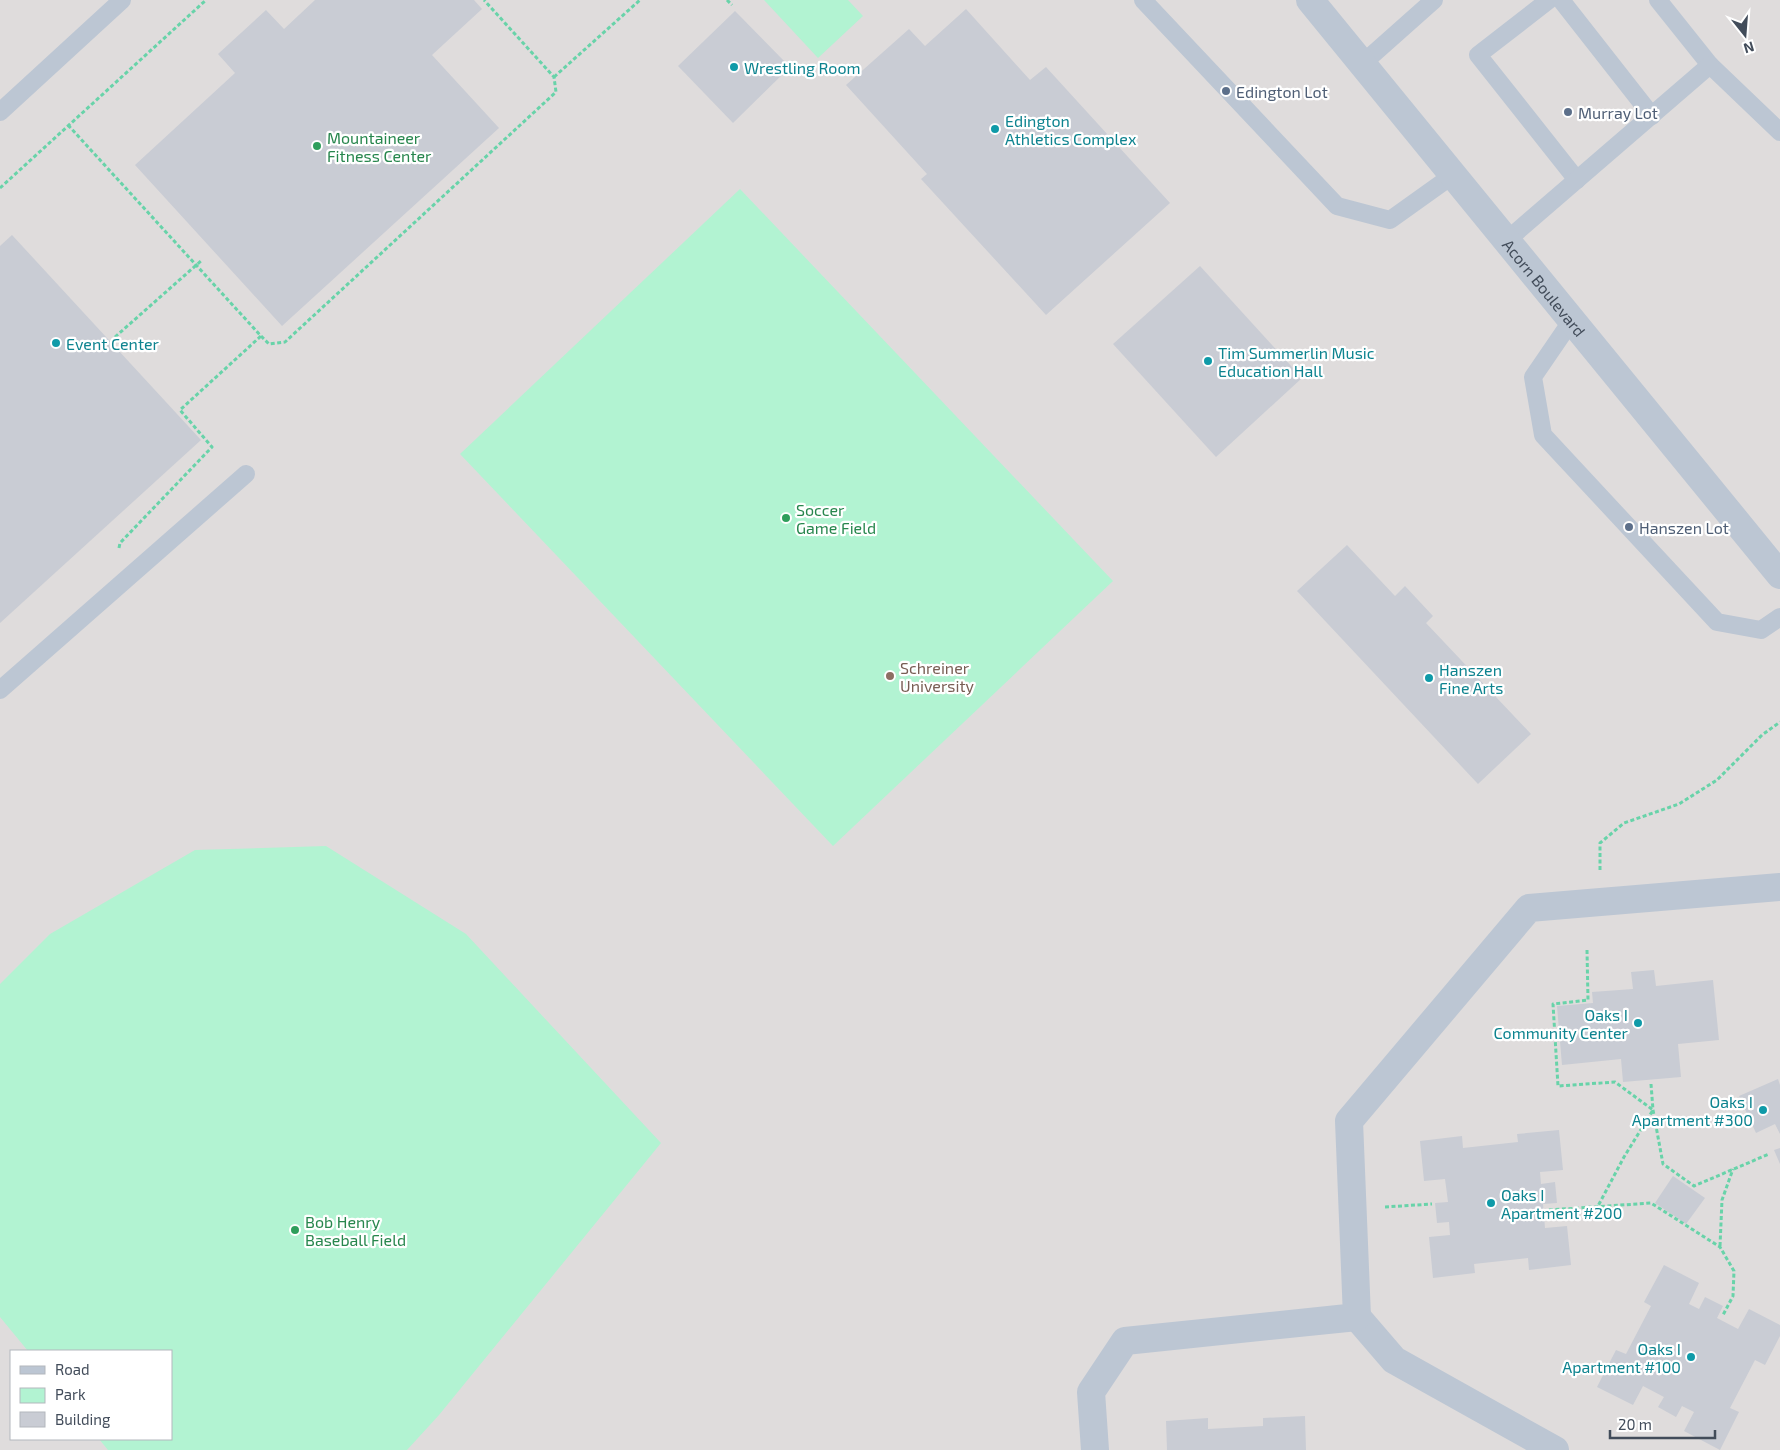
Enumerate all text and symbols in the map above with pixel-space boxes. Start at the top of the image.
north arrow [1720,10,1770,60]
text: N [1742,38,1756,58]
place label: Wrestling Room [744,58,861,77]
marker: Wrestling Room [728,61,740,73]
place label: Edington Lot [1236,82,1328,101]
marker: Edington Lot [1220,85,1232,97]
place label: Murray Lot [1578,103,1658,122]
marker: Murray Lot [1562,106,1574,118]
place label: Edington Athletics Complex [1005,111,1137,148]
marker: Edington Athletics Complex [989,123,1001,135]
place label: Mountaineer Fitness Center [327,128,432,165]
marker: Mountaineer Fitness Center [311,140,323,152]
street label: Acorn Boulevard [1499,235,1590,340]
place label: Event Center [66,334,160,353]
marker: Event Center [50,337,62,349]
place label: Tim Summerlin Music Education Hall [1218,343,1375,380]
marker: Tim Summerlin Music Education Hall [1202,355,1214,367]
place label: Soccer Game Field [796,500,876,537]
marker: Soccer Game Field [780,512,792,524]
place label: Hanszen Lot [1639,518,1729,537]
marker: Hanszen Lot [1623,521,1635,533]
place label: Schreiner University [900,658,975,695]
place label: Hanszen Fine Arts [1439,660,1503,697]
marker: Schreiner University [884,670,896,682]
marker: Hanszen Fine Arts [1423,672,1435,684]
place label: Oaks I Community Center [1493,1005,1629,1042]
marker: Oaks I Community Center [1632,1017,1644,1029]
place label: Oaks I Apartment #300 [1632,1092,1753,1129]
marker: Oaks I Apartment #300 [1757,1104,1769,1116]
place label: Oaks I Apartment #200 [1501,1185,1622,1222]
marker: Oaks I Apartment #200 [1485,1197,1497,1209]
place label: Bob Henry Baseball Field [305,1212,406,1249]
marker: Bob Henry Baseball Field [289,1224,301,1236]
place label: Oaks I Apartment #100 [1562,1339,1681,1376]
legend [10,1350,172,1440]
marker: Oaks I Apartment #100 [1685,1351,1697,1363]
text: Road [55,1360,90,1378]
text: Park [55,1385,86,1403]
scale bar [1610,1408,1715,1440]
text: Building [55,1410,111,1428]
text: 20 m [1618,1415,1652,1433]

